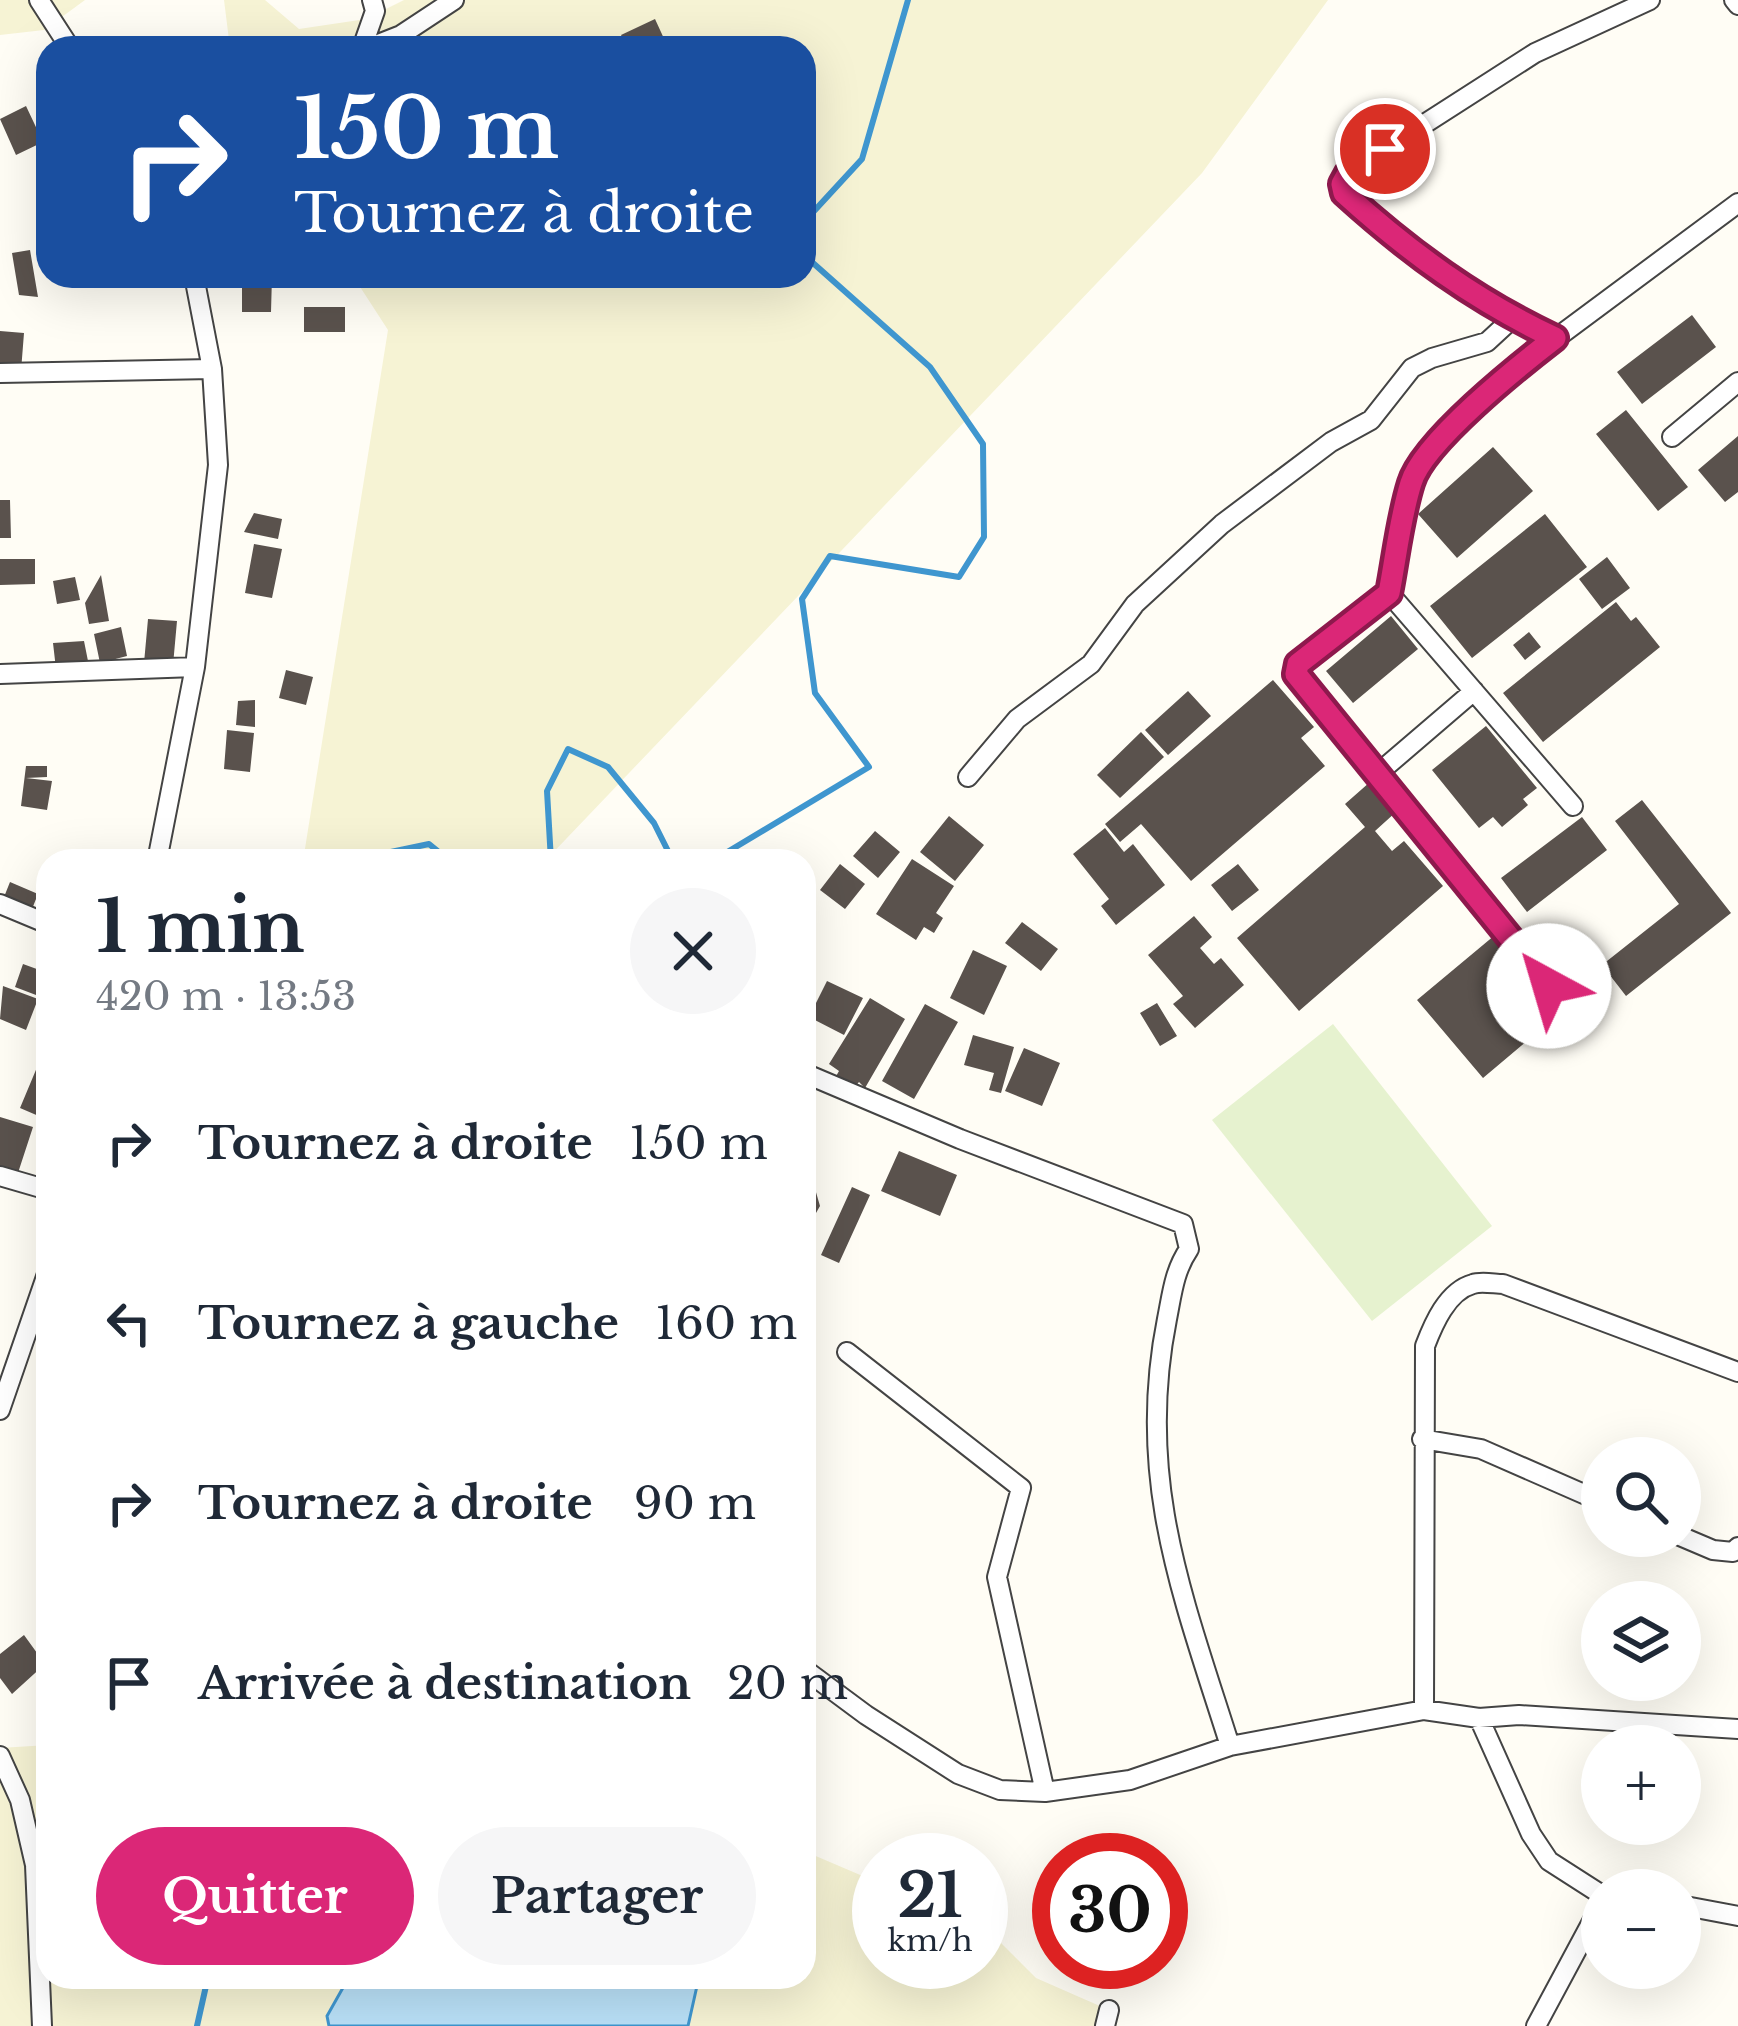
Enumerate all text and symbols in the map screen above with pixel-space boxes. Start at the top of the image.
text: 150 m [294,77,559,181]
icon: right [96,84,252,240]
pin [1334,98,1436,200]
icon: arrive [1352,116,1418,182]
text: Tournez à droite [294,180,754,247]
text: 1 min [96,882,305,971]
button: close [630,888,756,1014]
position arrow [1486,923,1612,1049]
text: 420 m · 13:53 [96,972,356,1021]
icon: right [96,1110,162,1176]
text: Tournez à droite [198,1115,593,1171]
text: 150 m [629,1115,768,1171]
icon: left [96,1290,162,1356]
text: Tournez à gauche [198,1295,619,1351]
text: 160 m [655,1295,797,1351]
map controls [1581,1437,1701,1989]
button: search [1581,1437,1701,1557]
icon: right [96,1470,162,1536]
text: Tournez à droite [198,1475,593,1531]
text: 90 m [634,1475,756,1531]
button: layers [1581,1581,1701,1701]
icon: arrive [96,1650,162,1716]
text: Arrivée à destination [198,1655,691,1711]
text: 20 m [727,1655,848,1711]
button: + [1581,1725,1701,1845]
button: Quitter [96,1827,414,1965]
button: Partager [438,1827,756,1965]
speed limit sign: 30 [1032,1833,1188,1989]
text: 21 [897,1859,963,1933]
button: − [1581,1869,1701,1989]
text: km/h [887,1922,973,1959]

